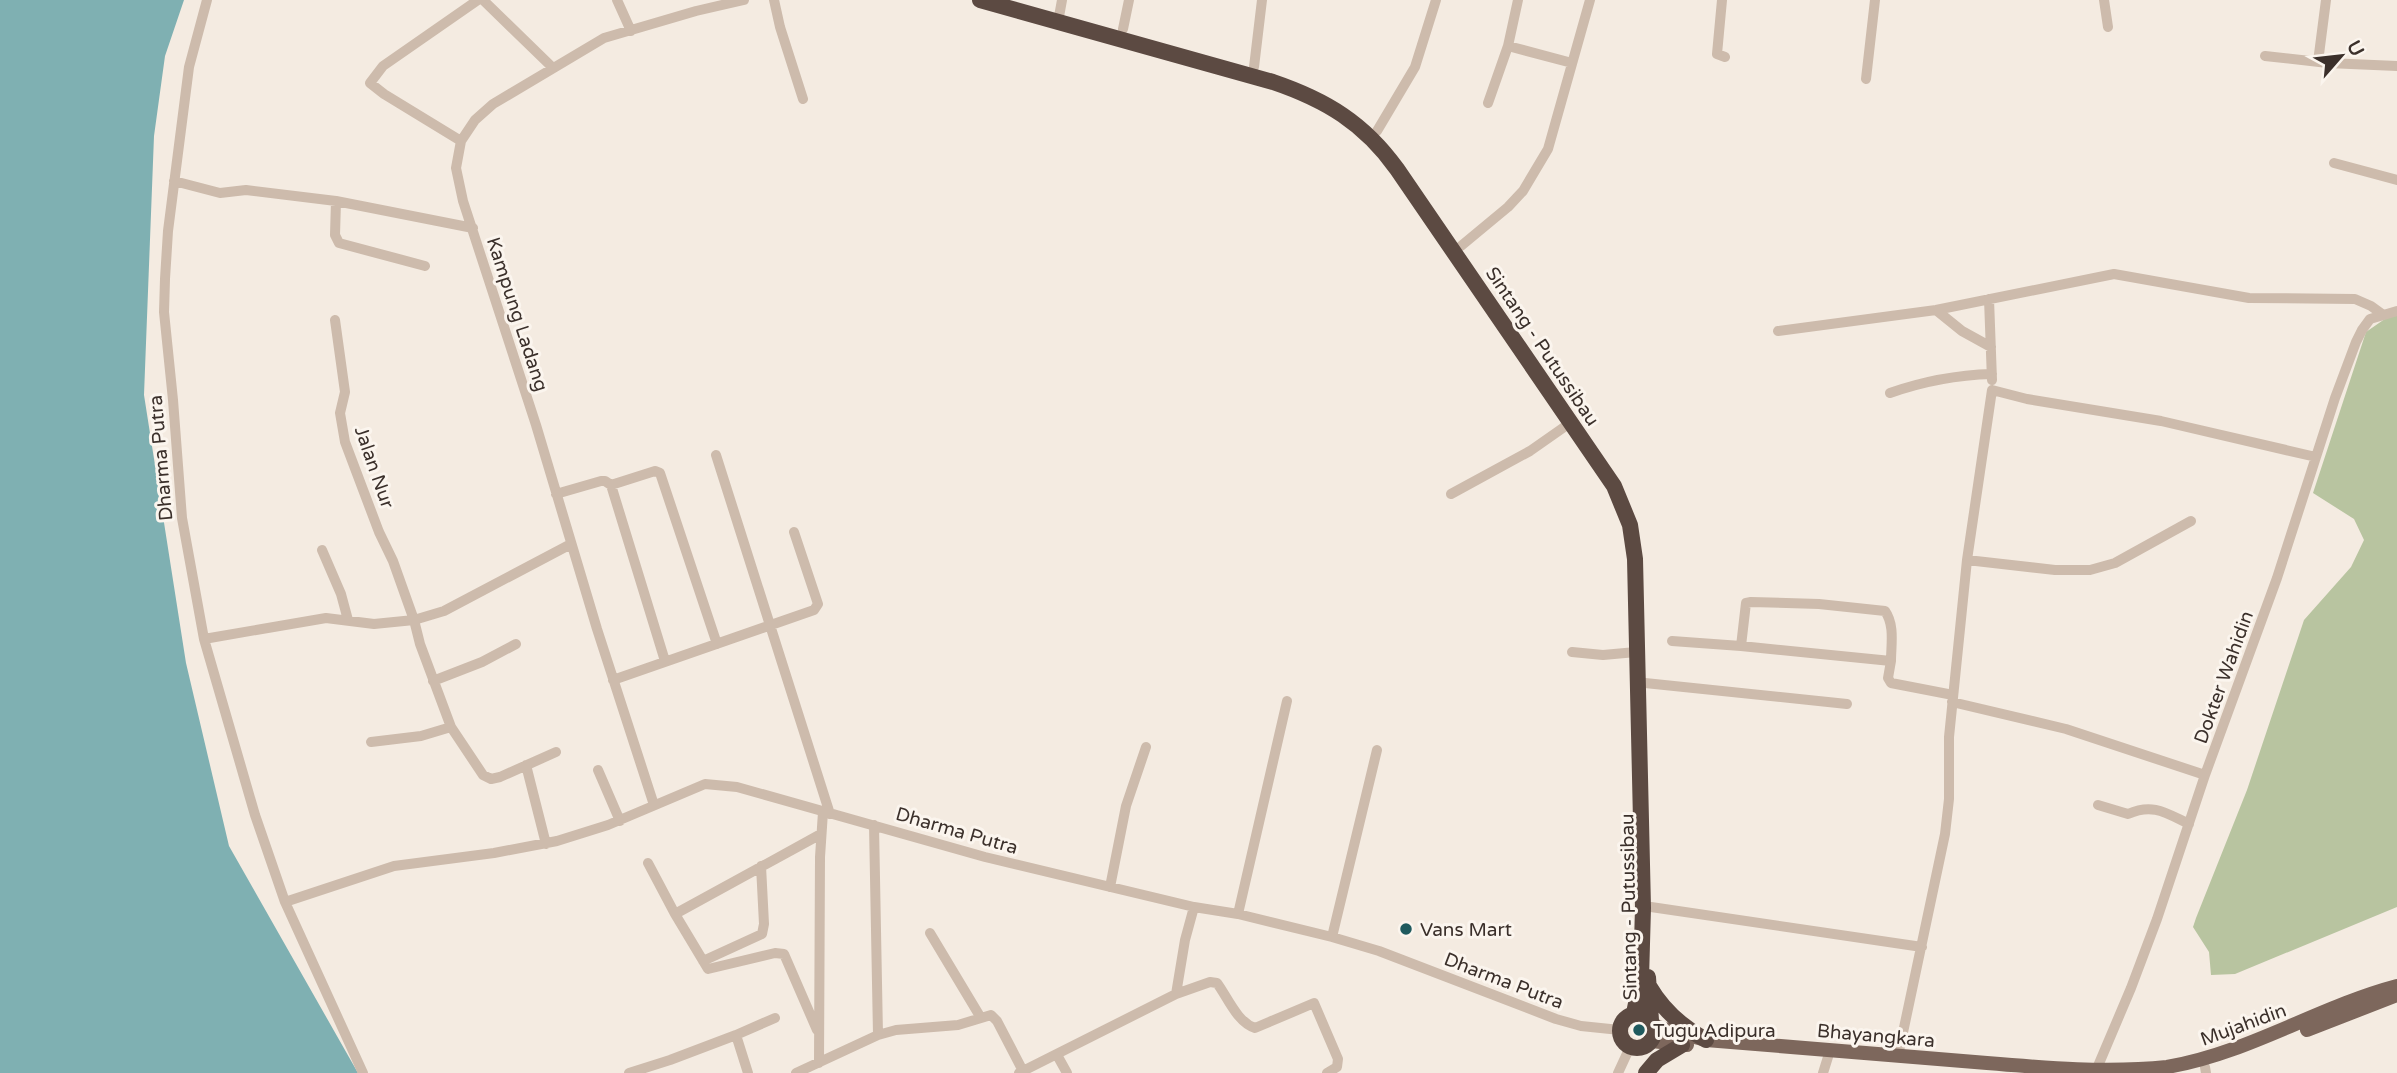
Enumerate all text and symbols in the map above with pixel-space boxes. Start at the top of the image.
north arrow [2306,21,2376,91]
text: U [2342,37,2368,60]
street label: Kampung Ladang [482,234,552,394]
street label: Sintang - Putussibau [1481,263,1604,430]
street label: Dharma Putra [145,394,177,522]
street label: Jalan Nur [350,423,399,512]
street label: Dokter Wahidin [2190,608,2258,747]
street label: Dharma Putra [893,803,1020,859]
street label: Sintang - Putussibau [1616,813,1642,1001]
place label: Vans Mart [1420,919,1512,941]
marker: Vans Mart [1398,921,1414,937]
street label: Dharma Putra [1441,948,1566,1014]
street label: Mujahidin [2197,999,2289,1051]
place label: Tugu Adipura [1653,1020,1776,1042]
street label: Bhayangkara [1816,1020,1936,1052]
marker: Tugu Adipura [1631,1022,1647,1038]

